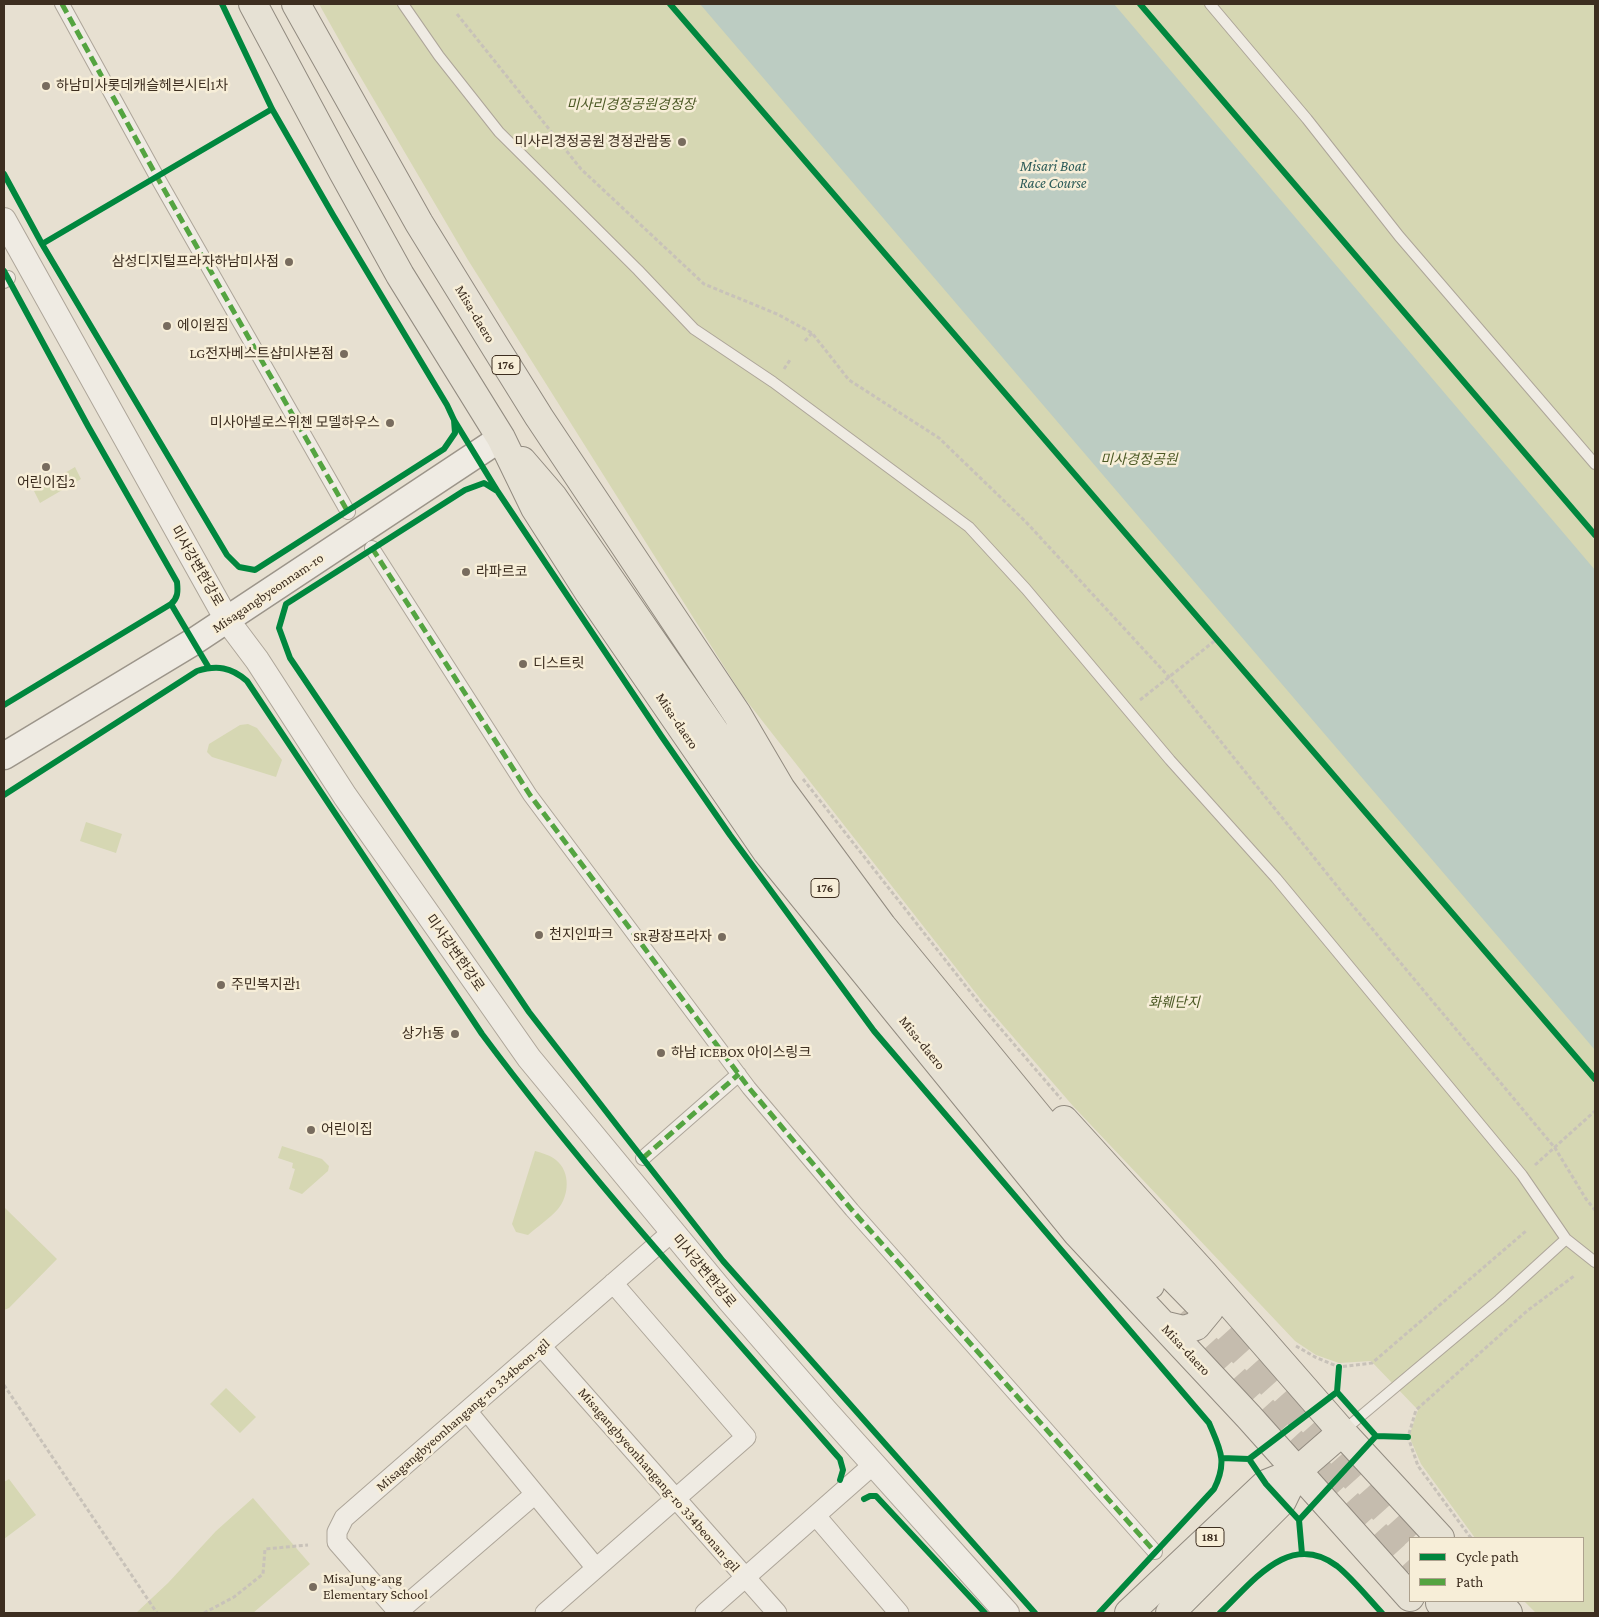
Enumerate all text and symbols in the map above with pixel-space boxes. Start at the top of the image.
place label: 하남미사롯데캐슬헤븐시티1차 [56,78,228,94]
marker: 하남미사롯데캐슬헤븐시티1차 [40,80,52,92]
park label: 미사리경정공원경정장 [567,97,695,113]
place label: 미사리경정공원 경정관람동 [515,134,672,150]
marker: 미사리경정공원 경정관람동 [676,136,688,148]
water label: Misari Boat Race Course [1019,157,1087,192]
place label: 삼성디지털프라자하남미사점 [112,254,279,270]
marker: 삼성디지털프라자하남미사점 [283,256,295,268]
street label: Misa-daero [451,282,499,346]
place label: 에이원짐 [177,318,229,334]
marker: 에이원짐 [161,320,173,332]
place label: LG전자베스트샵미사본점 [189,346,334,362]
marker: LG전자베스트샵미사본점 [338,348,350,360]
road number: 176 [492,356,520,374]
place label: 미사아넬로스위첸 모델하우스 [210,415,380,431]
marker: 미사아넬로스위첸 모델하우스 [384,417,396,429]
park label: 미사경정공원 [1100,452,1178,468]
marker: 어린이집2 [40,461,52,473]
place label: 어린이집2 [17,475,75,491]
street label: 미사강변한강로 [167,523,227,609]
street label: Misagangbyeonnam-ro [209,549,327,637]
place label: 라파르코 [476,564,528,580]
marker: 라파르코 [460,566,472,578]
place label: 디스트릿 [533,656,585,672]
marker: 디스트릿 [517,658,529,670]
street label: Misa-daero [652,690,702,752]
road number: 176 [811,878,839,898]
street label: 미사강변한강로 [422,911,488,995]
place label: 천지인파크 [549,927,613,943]
marker: 천지인파크 [533,929,545,941]
place label: SR광장프라자 [633,929,712,945]
marker: SR광장프라자 [716,931,728,943]
place label: 주민복지관1 [231,977,300,993]
marker: 주민복지관1 [215,979,227,991]
park label: 화훼단지 [1148,995,1200,1011]
street label: Misa-daero [895,1013,949,1073]
place label: 상가1동 [402,1026,445,1042]
marker: 상가1동 [449,1028,461,1040]
place label: 하남 ICEBOX 아이스링크 [671,1045,811,1061]
marker: 하남 ICEBOX 아이스링크 [655,1047,667,1059]
place label: 어린이집 [321,1122,373,1138]
marker: 어린이집 [305,1124,317,1136]
street label: 미사강변한강로 [669,1231,739,1311]
street label: Misa-daero [1158,1321,1214,1379]
street label: Misagangbyeonhangang-ro 334beon-gil [373,1335,553,1495]
street label: Misagangbyeonhangang-ro 334beonan-gil [574,1384,744,1576]
road number: 181 [1196,1528,1224,1546]
legend [1409,1537,1584,1602]
text: Cycle path [1456,1549,1519,1565]
place label: MisaJung-ang Elementary School [323,1571,428,1604]
text: Path [1456,1574,1483,1590]
marker: MisaJung-ang Elementary School [307,1581,319,1593]

